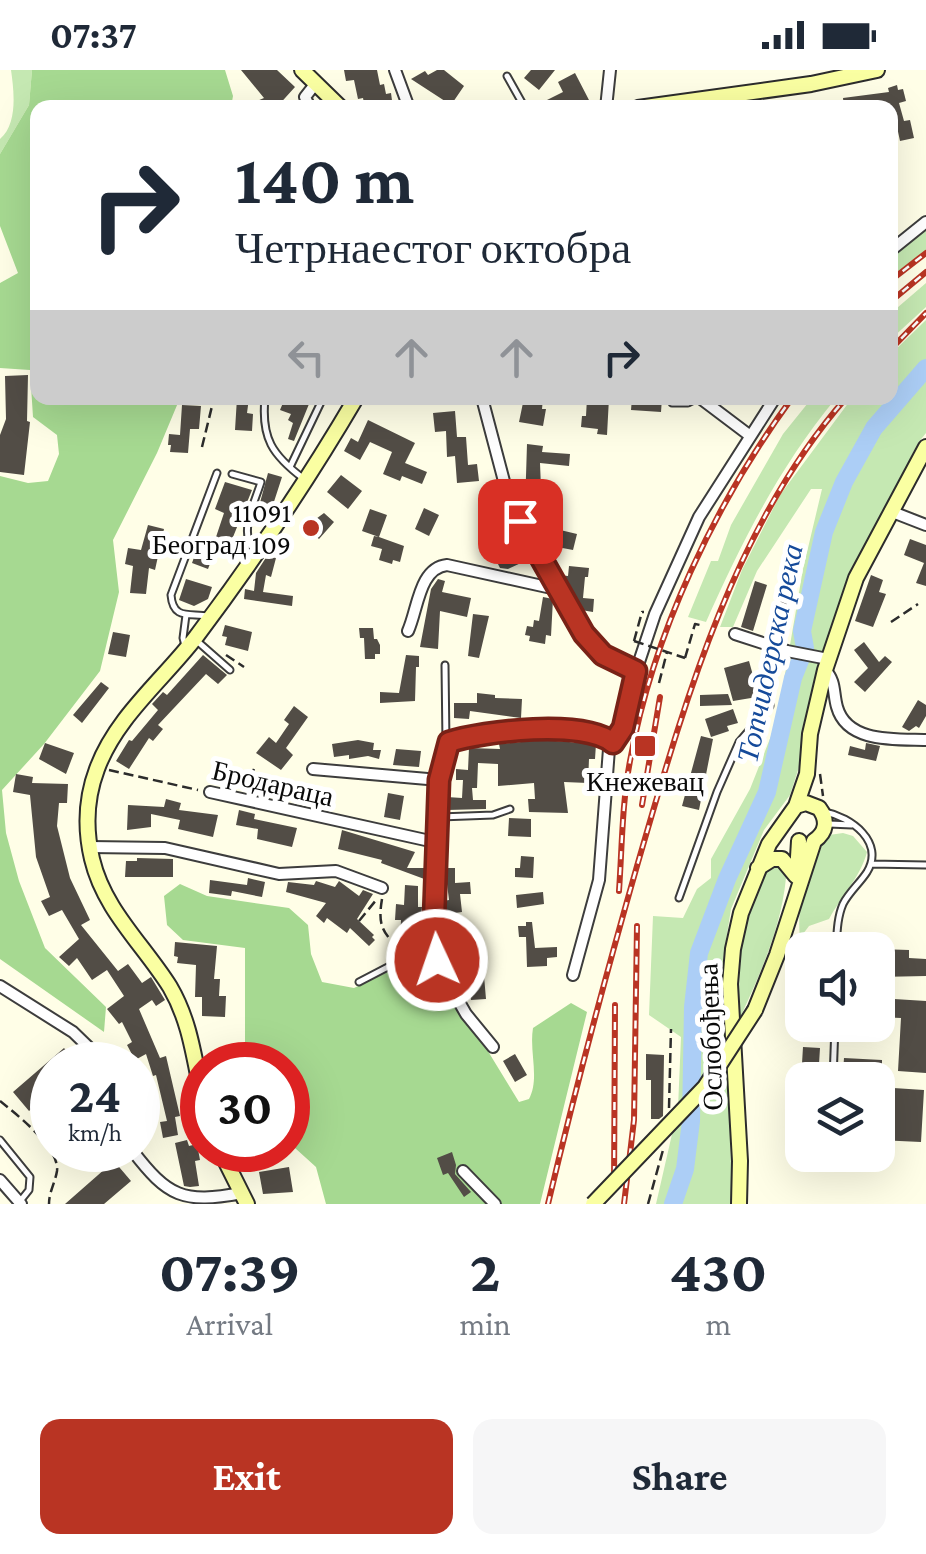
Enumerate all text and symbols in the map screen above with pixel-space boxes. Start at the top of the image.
text: 07:37 [50,14,137,56]
icon: right [70,140,200,270]
text: 140 m [235,140,414,218]
text: Четрнаестог октобра [235,223,631,273]
icon: left [279,330,334,385]
icon: ahead [384,330,439,385]
icon: ahead [489,330,544,385]
icon: right [594,330,649,385]
pin [478,479,563,564]
icon: arrive [493,494,548,549]
place label: 11091 Београд 109 [152,497,291,560]
marker: 11091 Београд 109 [300,517,322,539]
water label: Топчидерска река [730,541,809,765]
marker: Кнежевац [632,733,658,759]
street label: Бродараца [209,754,337,813]
place label: Кнежевац [586,766,704,797]
position arrow [385,908,489,1012]
map controls [785,932,895,1172]
button: sound [785,932,895,1042]
street label: Ослобођења [692,962,729,1111]
speed limit sign: 30 [180,1042,310,1172]
button: layers [785,1062,895,1172]
text: 24 [69,1067,121,1123]
text: km/h [68,1119,122,1146]
text: 07:39 [159,1237,301,1304]
text: 2 [470,1237,500,1304]
text: 430 [670,1237,767,1304]
text: Arrival [186,1306,273,1342]
text: min [459,1306,511,1342]
text: m [705,1306,731,1342]
button: Exit [40,1419,453,1534]
button: Share [473,1419,886,1534]

